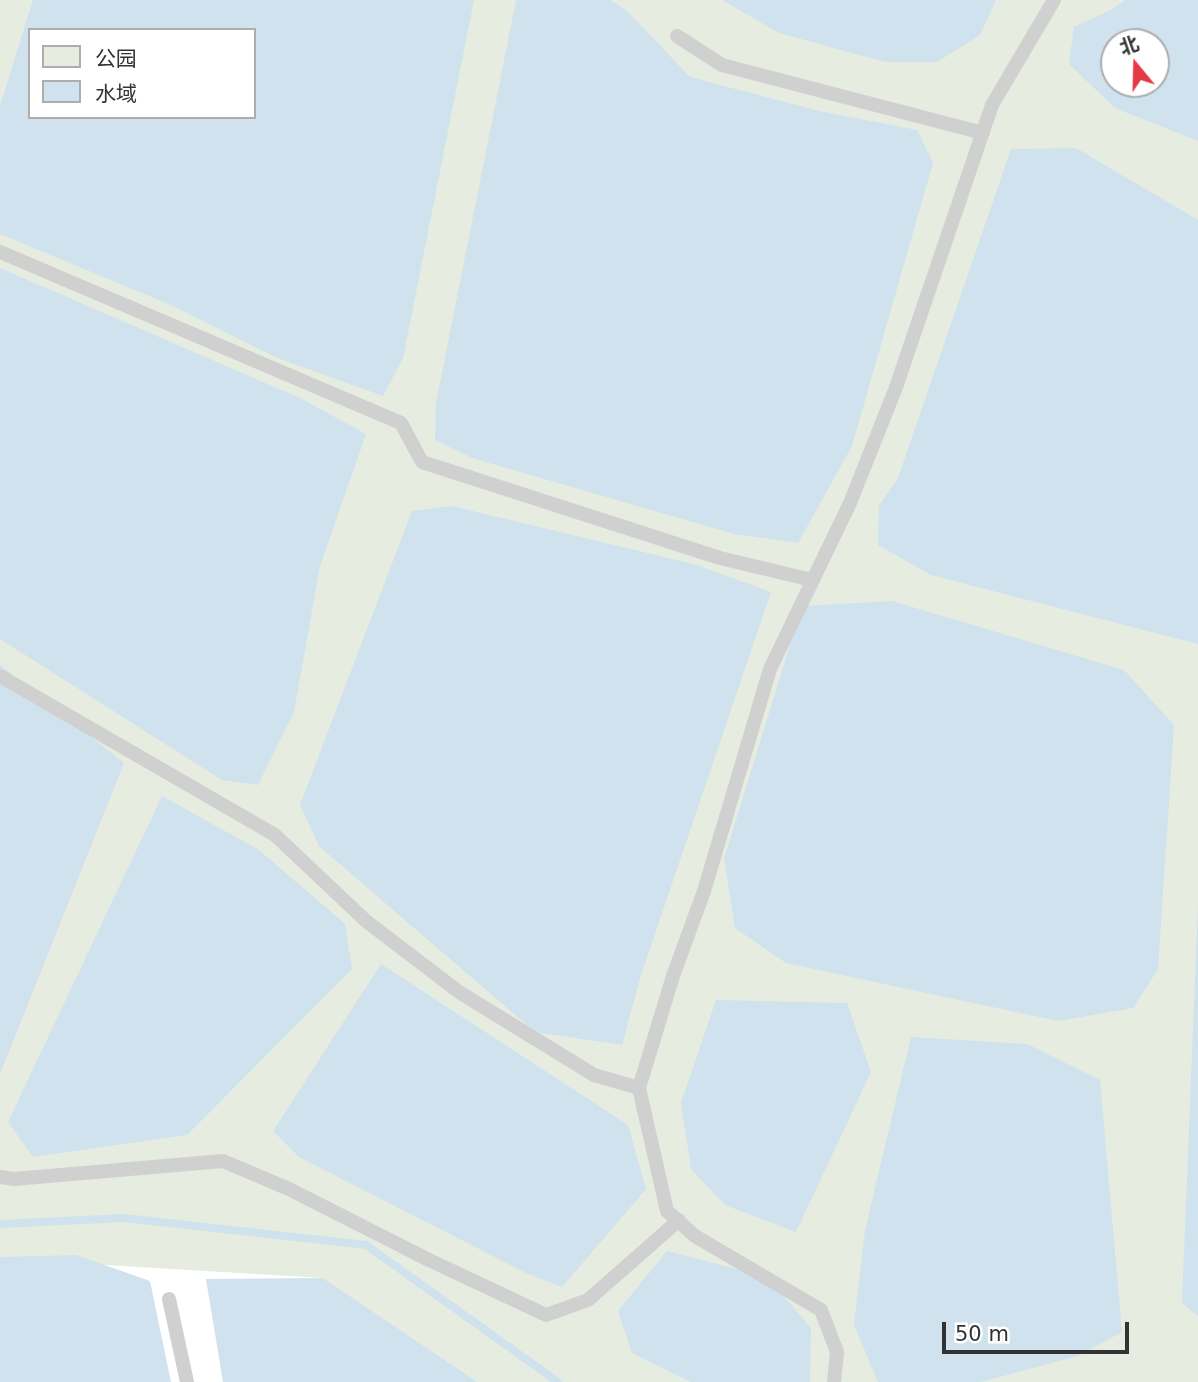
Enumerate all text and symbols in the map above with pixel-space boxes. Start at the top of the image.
legend [28,28,256,119]
north arrow [1100,28,1170,98]
text: 北 [1116,32,1141,59]
text: 公园 [95,47,137,71]
text: 水域 [95,82,137,106]
scale bar [946,1308,1133,1352]
text: 50 m [955,1322,1009,1346]

